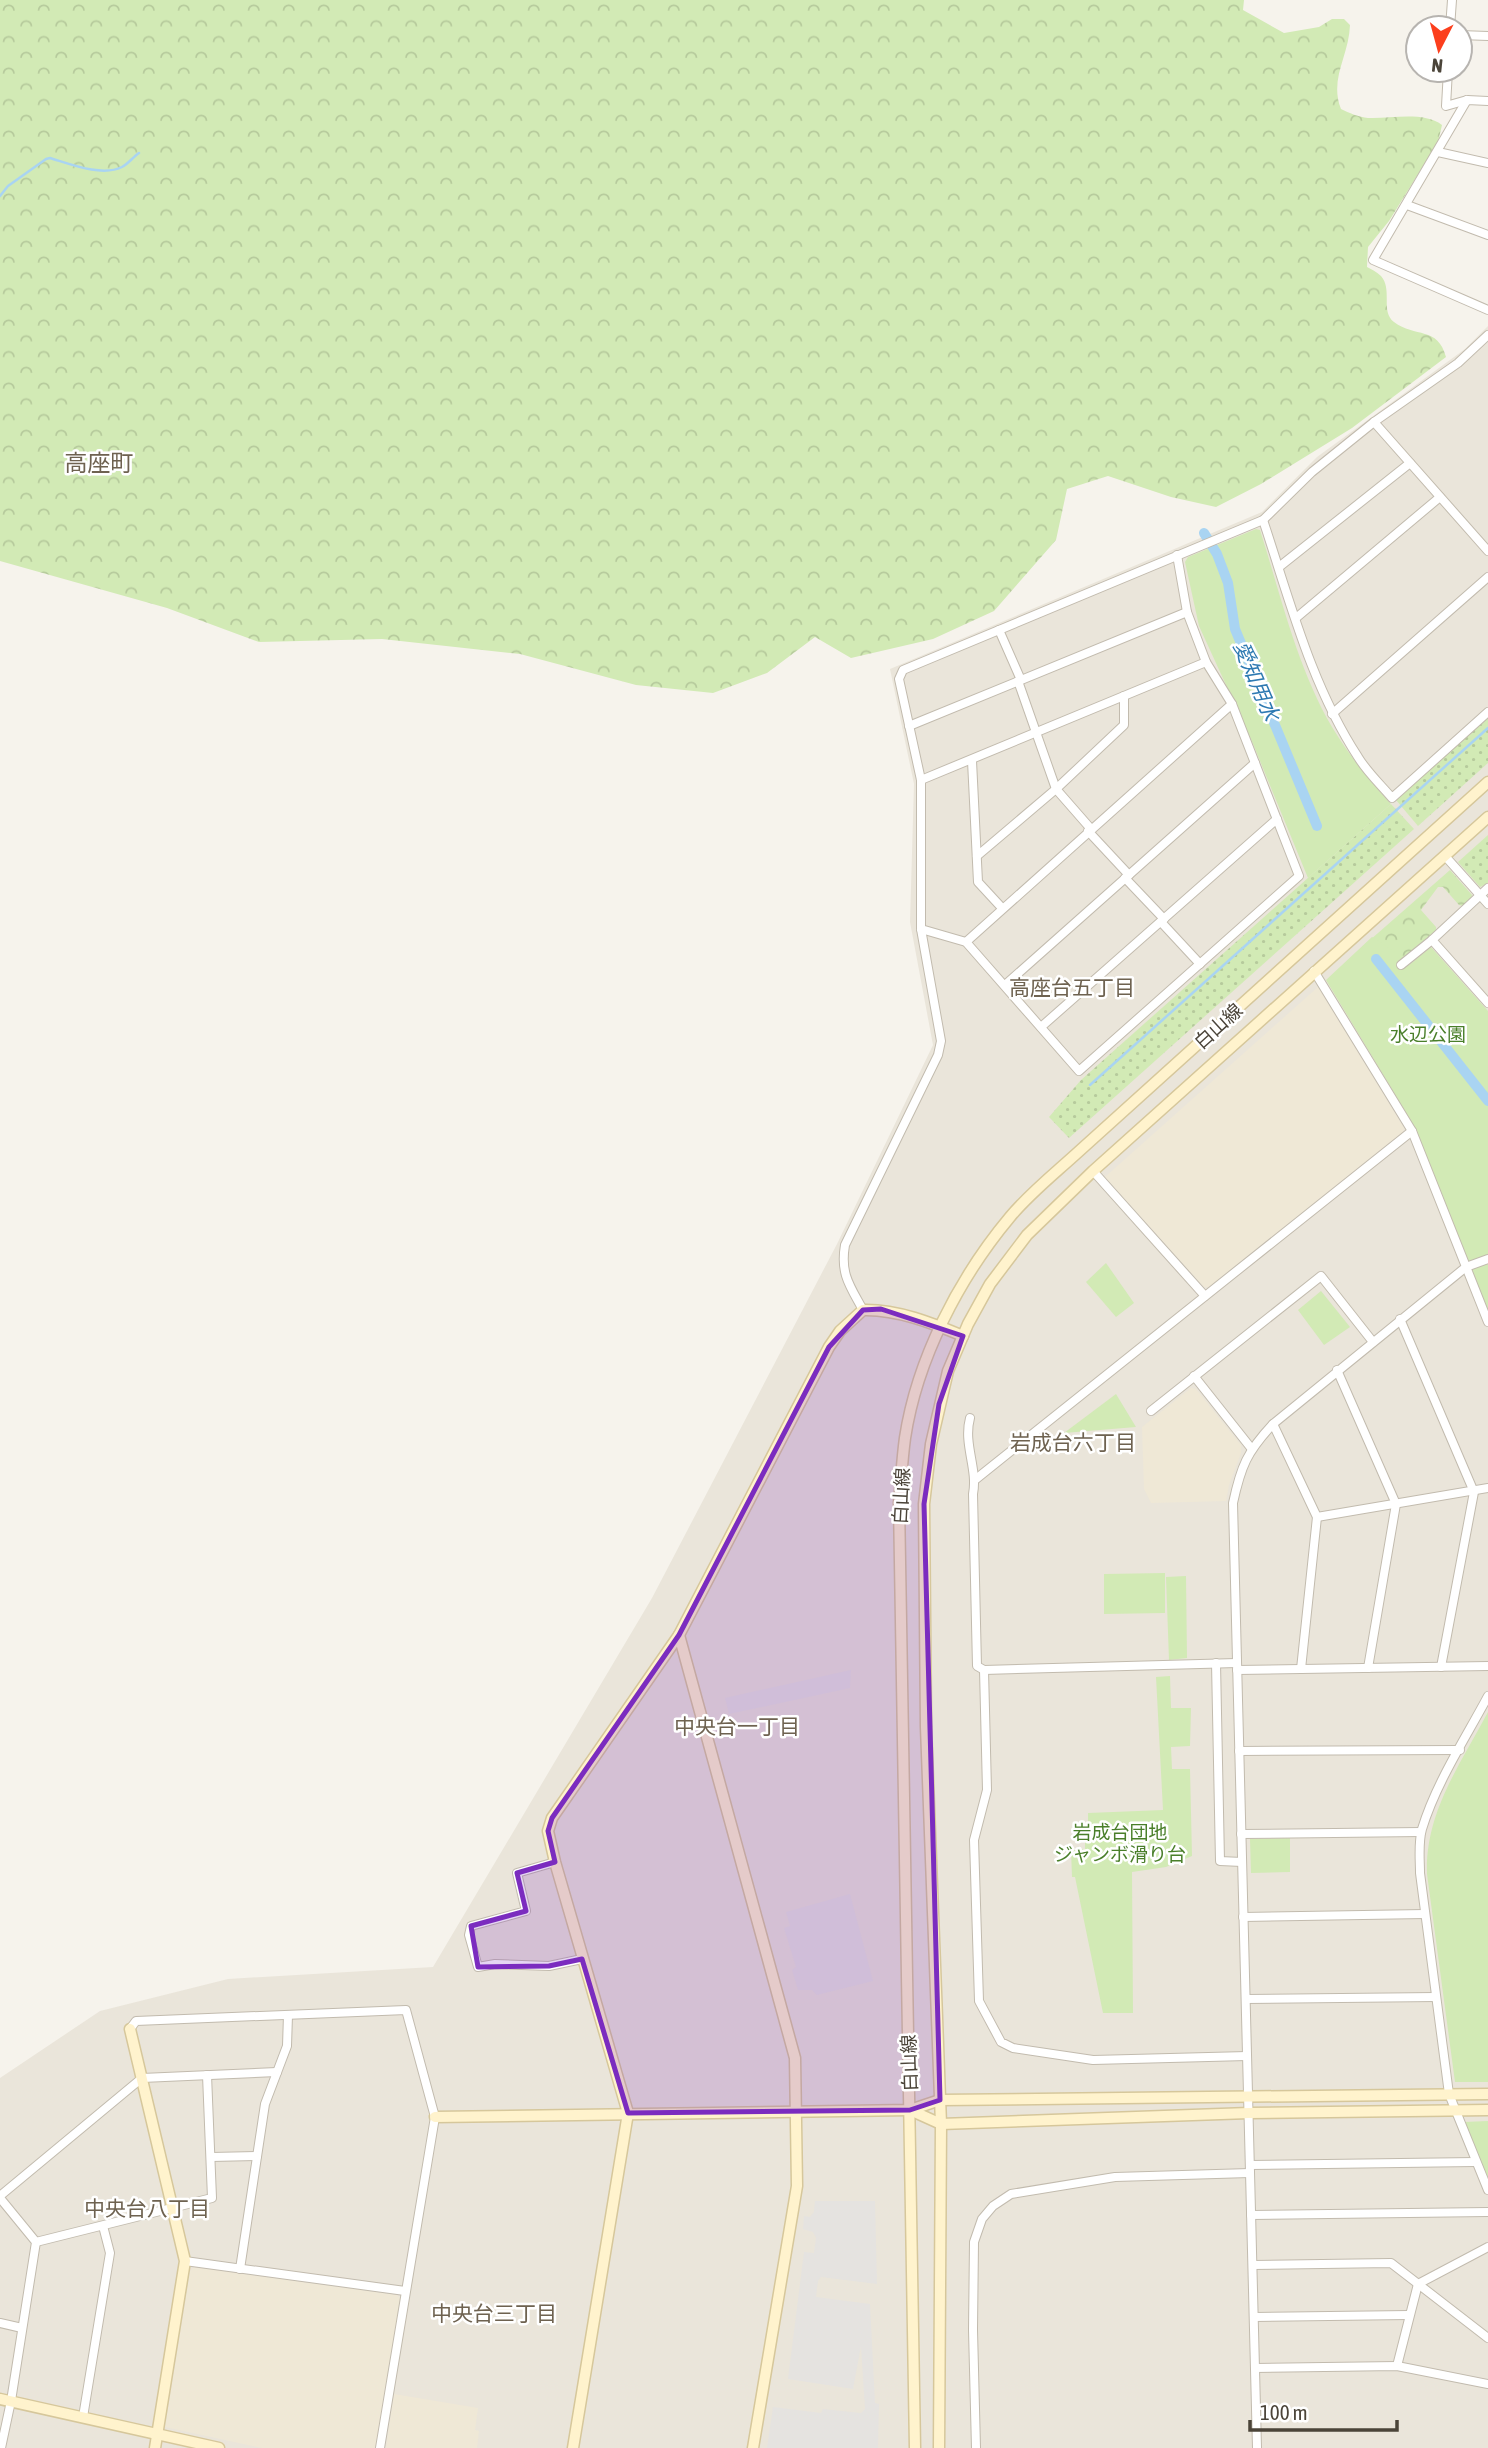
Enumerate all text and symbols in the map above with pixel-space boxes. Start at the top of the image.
north arrow [1404,14,1474,84]
text: N [1430,54,1444,77]
district label: 高座町 [65,450,134,476]
water label: 愛知用水 [1229,637,1285,726]
district label: 高座台五丁目 [1009,975,1135,999]
street label: 白山線 [1189,999,1247,1053]
park label: 水辺公園 [1390,1023,1466,1045]
district label: 岩成台六丁目 [1010,1430,1136,1454]
street label: 白山線 [889,1467,913,1525]
district label: 中央台一丁目 [674,1714,800,1738]
park label: 岩成台団地 ジャンボ滑り台 [1054,1821,1186,1865]
street label: 白山線 [897,2034,921,2092]
district label: 中央台八丁目 [84,2196,210,2220]
district label: 中央台三丁目 [431,2301,557,2325]
scale bar [1250,2388,1397,2432]
text: 100 m [1260,2400,1308,2424]

